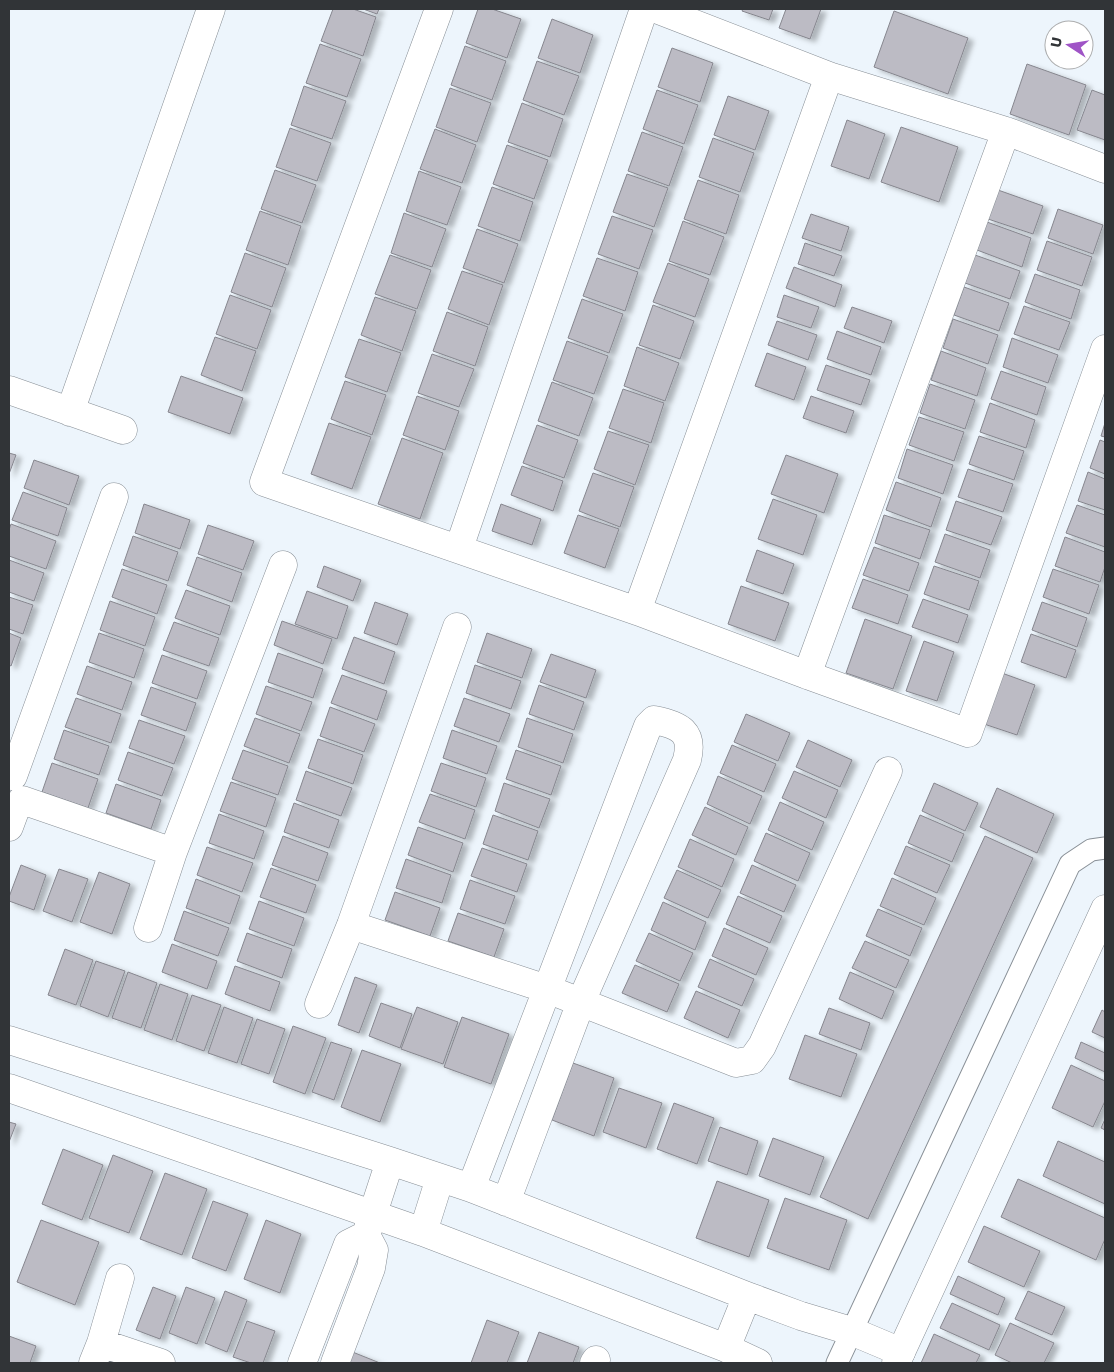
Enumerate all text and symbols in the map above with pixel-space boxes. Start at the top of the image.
north arrow [1044,20,1094,70]
text: U [1047,36,1066,49]

